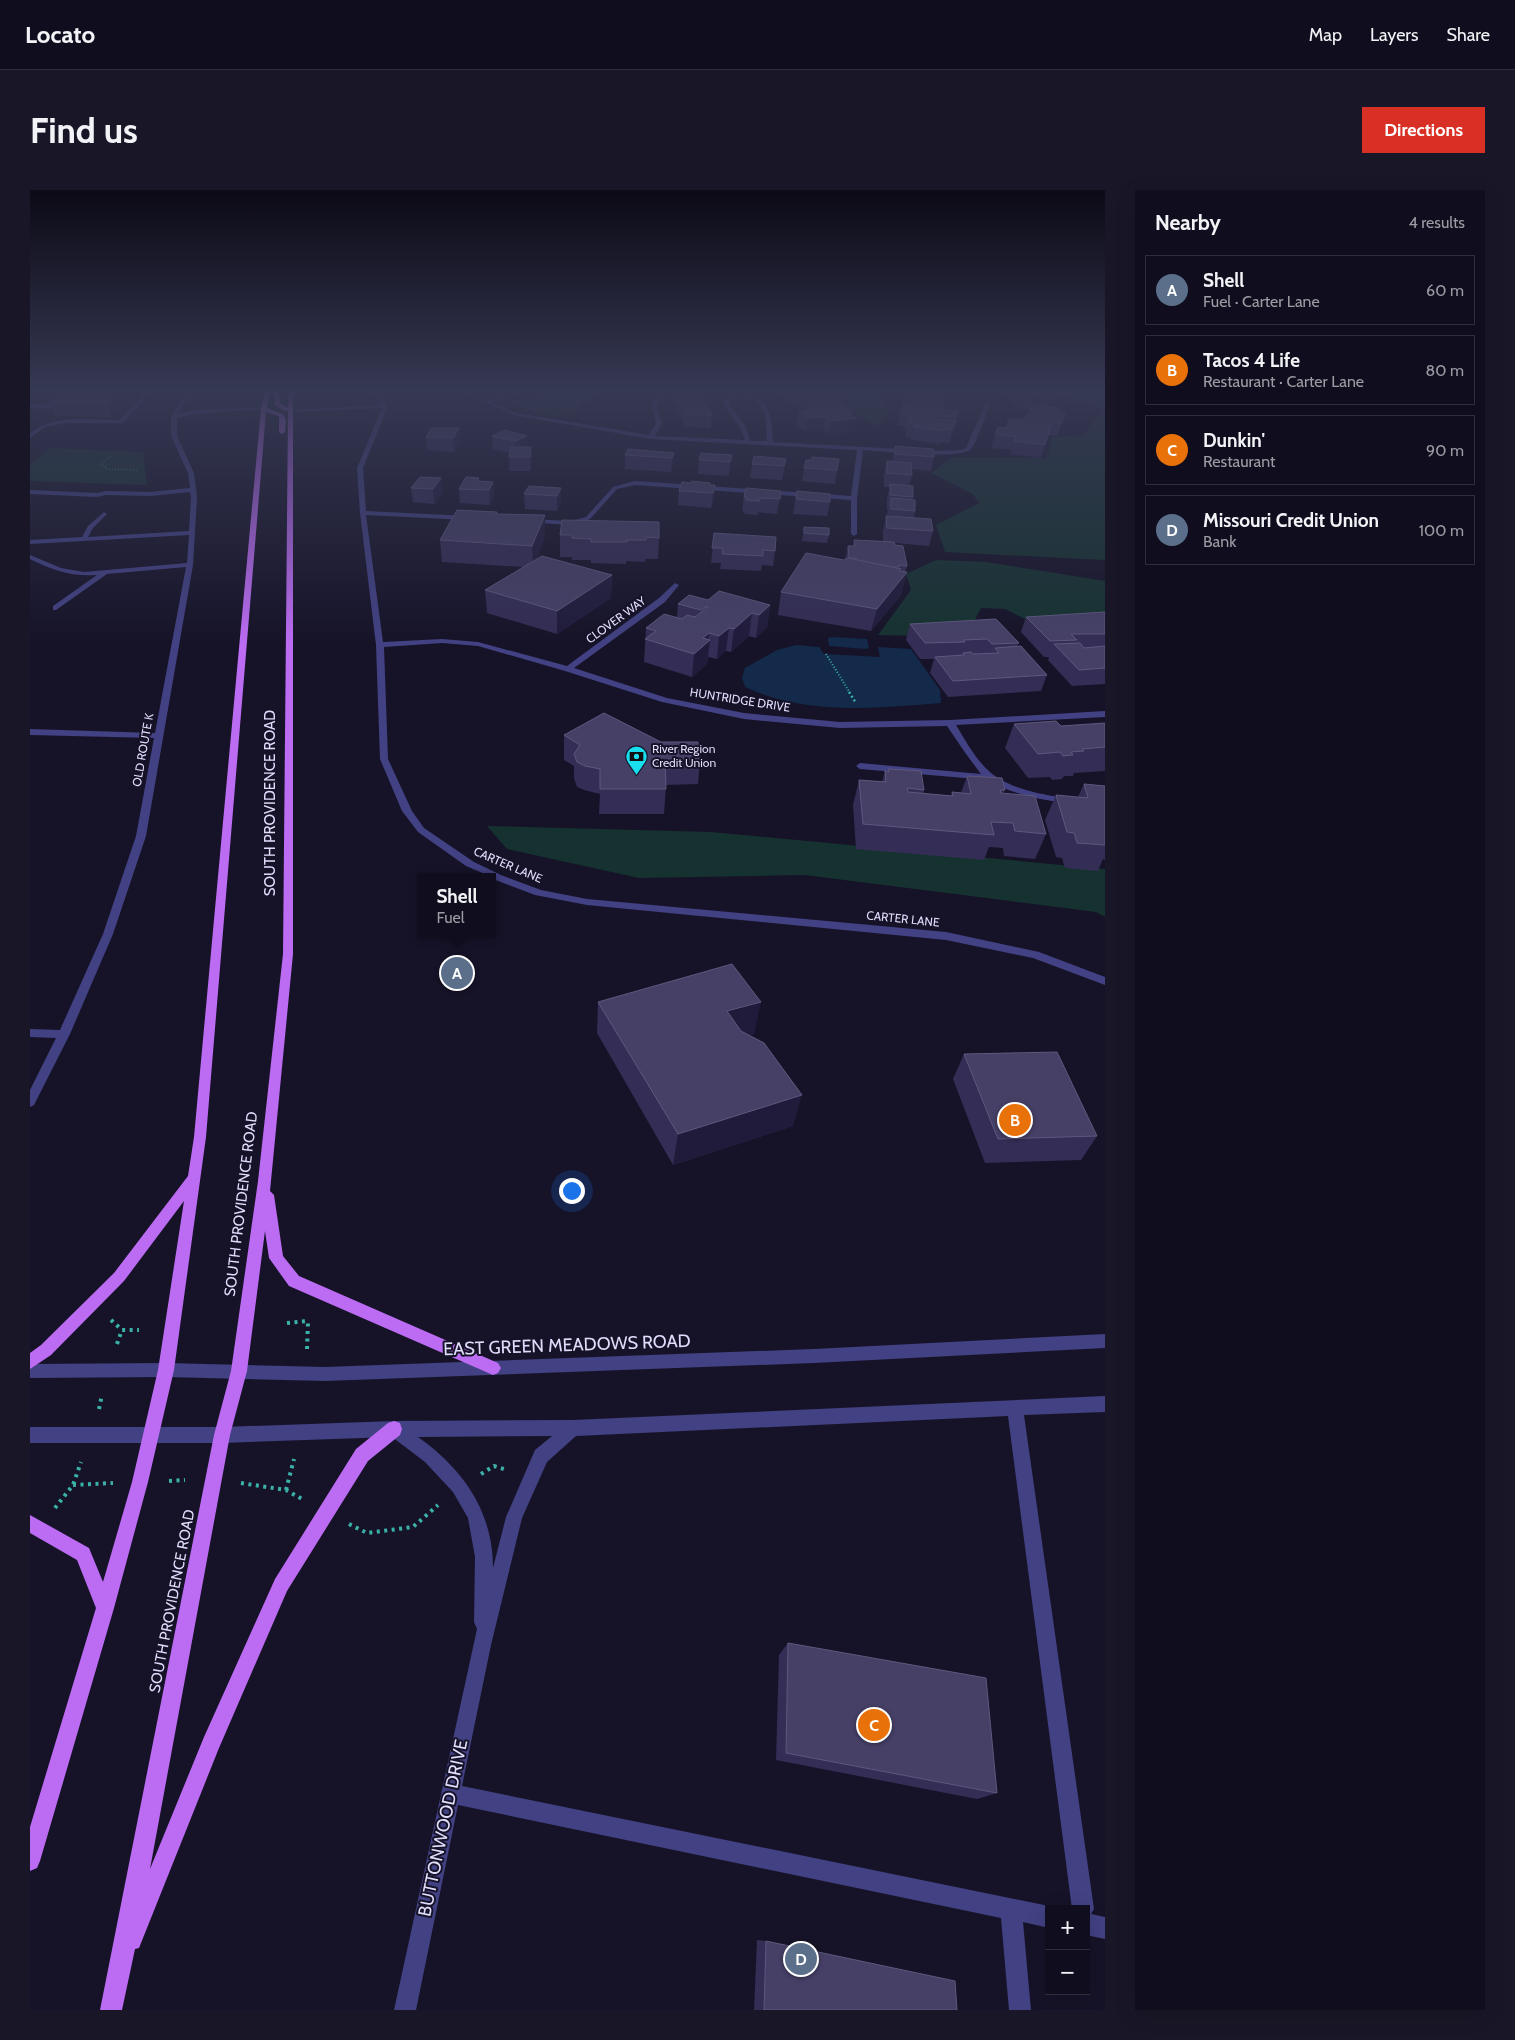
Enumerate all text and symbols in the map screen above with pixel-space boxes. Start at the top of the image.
text: Locato [25,20,95,49]
text: Map [1309,24,1342,46]
text: Layers [1370,24,1419,46]
text: Share [1447,24,1490,46]
button: Directions [1362,107,1485,153]
text: Find us [30,109,138,152]
text: Nearby [1155,210,1221,235]
text: 4 results [1408,213,1465,232]
text: Shell [1203,269,1244,292]
text: A [1167,281,1177,300]
text: 60 m [1426,281,1464,300]
text: Fuel · Carter Lane [1203,292,1320,311]
text: Tacos 4 Life [1203,349,1300,372]
text: B [1167,361,1177,380]
text: 80 m [1426,361,1464,380]
text: Restaurant · Carter Lane [1203,372,1364,391]
text: Dunkin' [1203,429,1265,452]
text: C [1167,441,1177,460]
text: 90 m [1426,441,1464,460]
text: Restaurant [1203,452,1275,471]
text: Missouri Credit Union [1203,509,1379,532]
text: D [1166,521,1178,540]
text: 100 m [1419,521,1464,540]
text: Bank [1203,532,1236,551]
street label: CLOVER WAY [583,593,649,646]
street label: HUNTRIDGE DRIVE [689,684,792,715]
street label: SOUTH PROVIDENCE ROAD [261,710,279,896]
street label: OLD ROUTE K [129,712,156,788]
place label: River Region Credit Union [652,741,716,770]
bank icon: River Region Credit Union [624,744,648,775]
street label: CARTER LANE [472,843,545,886]
popup [418,873,496,938]
text: Shell [436,885,478,908]
street label: CARTER LANE [866,907,941,930]
text: Fuel [436,908,465,927]
pin: A [441,954,473,992]
pin: B [999,1101,1031,1139]
street label: SOUTH PROVIDENCE ROAD [221,1110,261,1298]
your location [559,1178,585,1204]
street label: EAST GREEN MEADOWS ROAD [443,1330,691,1360]
street label: SOUTH PROVIDENCE ROAD [145,1508,199,1694]
pin: C [858,1706,890,1744]
street label: BUTTONWOOD DRIVE [413,1738,473,1918]
map controls [1045,1905,1090,1995]
button: + [1045,1905,1090,1950]
pin: D [785,1940,817,1978]
button: − [1045,1950,1090,1995]

